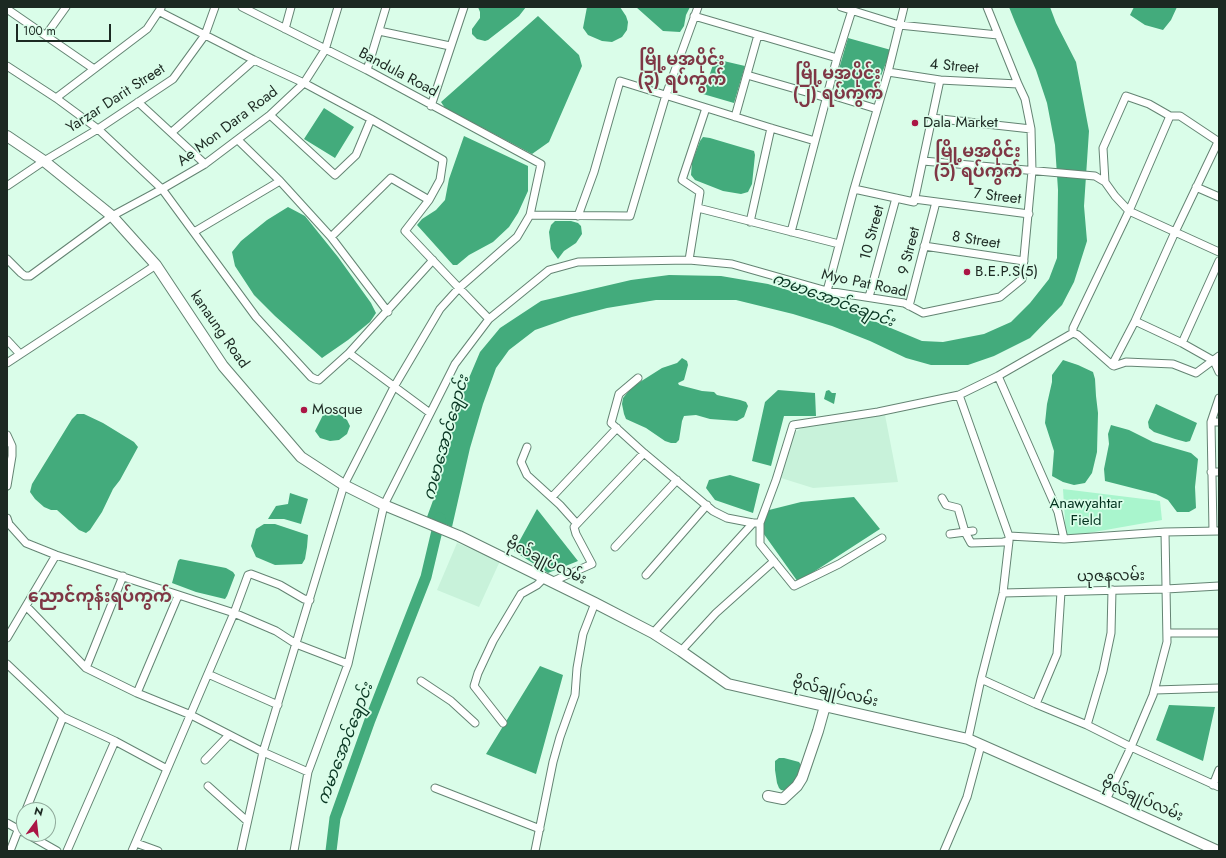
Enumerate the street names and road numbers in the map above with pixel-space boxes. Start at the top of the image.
street label: Bandula Road [355,45,441,101]
street label: 4 Street [929,56,979,78]
street label: Yarzar Darit Street [63,60,169,138]
street label: Ae Mon Dara Road [174,83,282,171]
street label: 7 Street [972,185,1022,209]
street label: 10 Street [857,204,889,262]
street label: 9 Street [895,225,925,277]
street label: 8 Street [951,228,1001,254]
street label: Myo Pat Road [820,266,908,302]
street label: kanaung Road [186,288,252,372]
street label: ဗိုလ်ချုပ်လမ်း [503,535,589,589]
street label: ယုဇနလမ်း [1077,567,1145,587]
street label: ဗိုလ်ချုပ်လမ်း [790,674,880,712]
street label: ဗိုလ်ချုပ်လမ်း [1098,774,1186,826]

